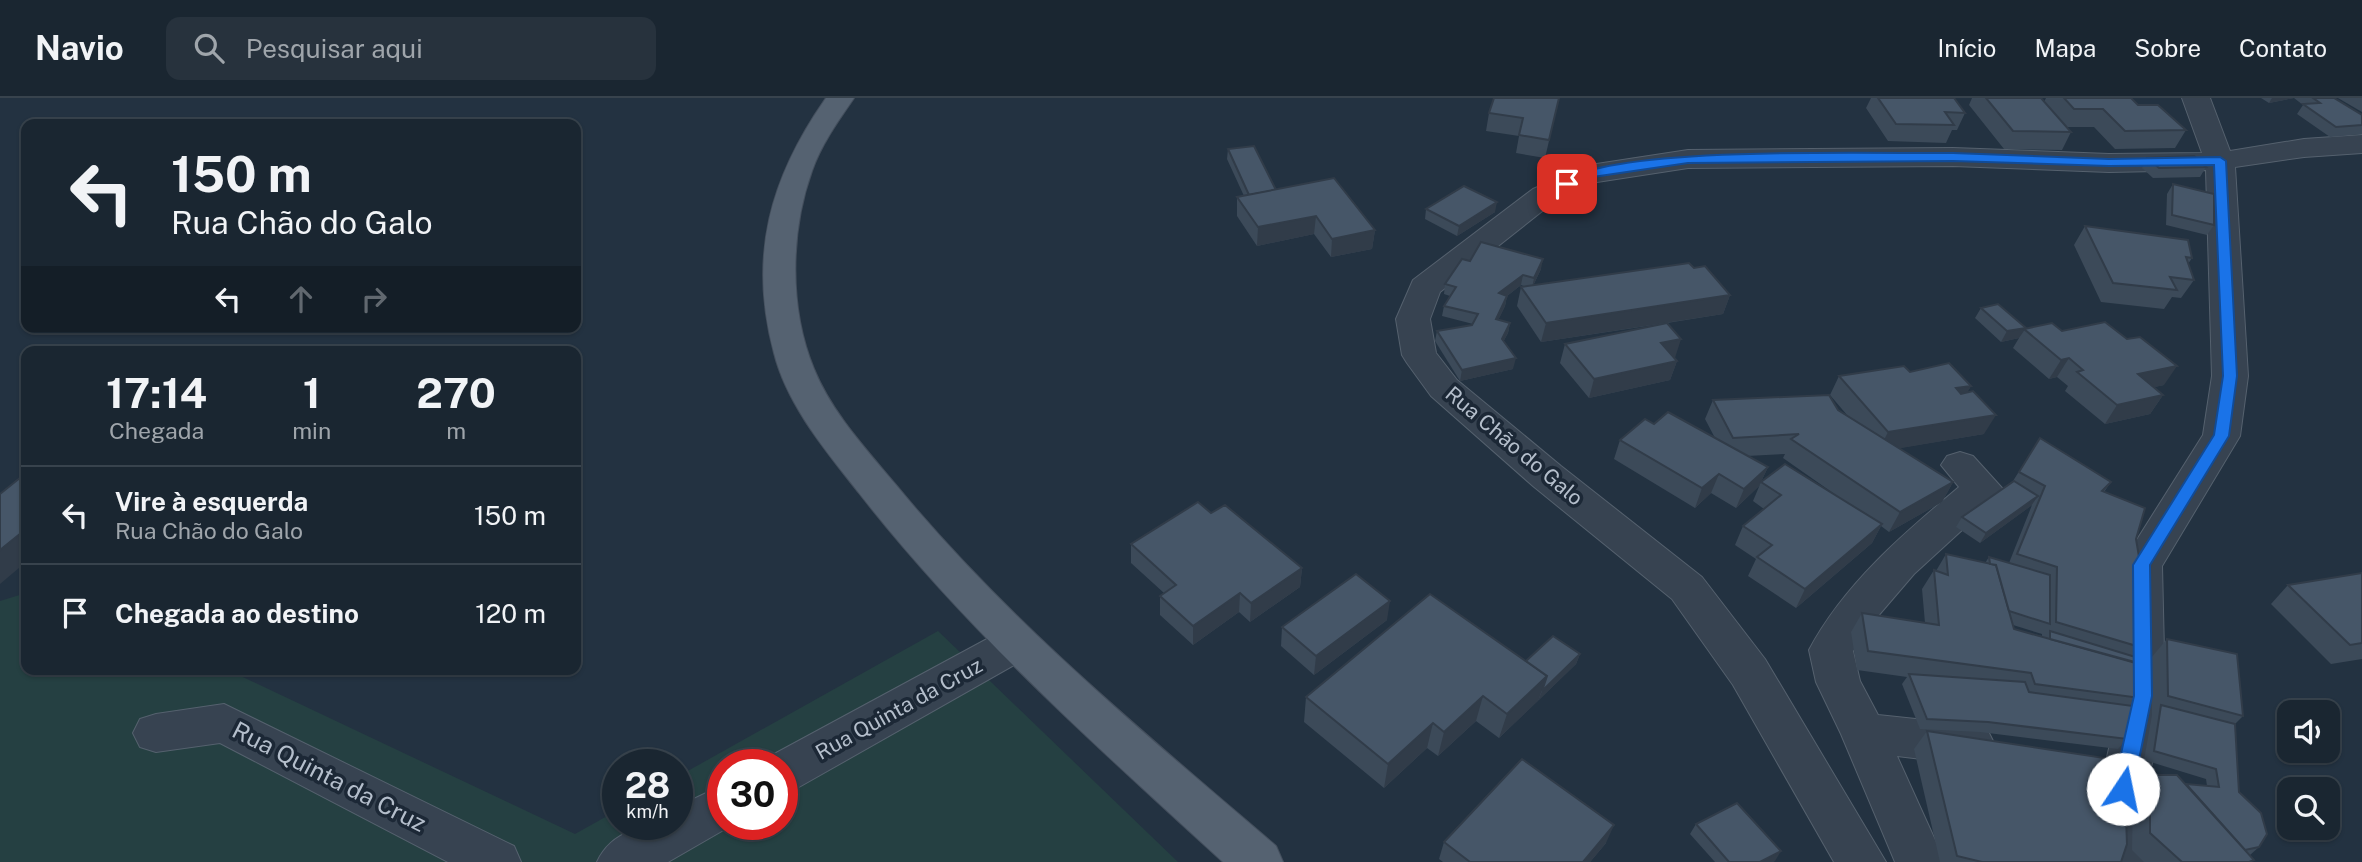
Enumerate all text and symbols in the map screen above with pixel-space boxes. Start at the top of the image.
search box [166,17,656,80]
text: Navio [35,29,124,67]
icon: search [190,29,228,67]
text: Pesquisar aqui [246,33,423,64]
text: Início [1938,34,1996,62]
text: Mapa [2034,34,2096,62]
text: Sobre [2134,34,2201,62]
text: Contato [2239,34,2327,62]
text: 150 m [171,145,312,203]
icon: left [56,147,147,238]
pin [1537,154,1597,214]
icon: arrive [1548,165,1586,203]
text: Rua Chão do Galo [171,204,433,241]
icon: left [209,280,247,318]
icon: ahead [282,280,320,318]
icon: right [355,280,393,318]
text: 17:14 [106,368,207,417]
text: 1 [303,368,321,417]
text: 270 [416,368,496,417]
street label: Rua Chão do Galo [1441,381,1588,510]
text: Chegada [109,417,204,444]
text: min [292,417,331,444]
text: m [446,417,466,444]
text: Vire à esquerda [115,486,308,517]
icon: left [56,496,94,534]
text: 150 m [474,500,546,531]
text: Rua Chão do Galo [115,517,303,544]
icon: arrive [56,594,94,632]
text: Chegada ao destino [115,598,359,629]
text: 120 m [475,598,546,629]
street label: Rua Quinta da Cruz [811,652,986,765]
map controls [2277,700,2340,840]
button: sound [2277,700,2340,763]
street label: Rua Quinta da Cruz [228,715,431,837]
speed limit sign: 30 [707,749,798,840]
position arrow [2086,752,2160,826]
text: 28 [625,765,670,806]
button: search [2277,777,2340,840]
text: km/h [626,801,669,822]

